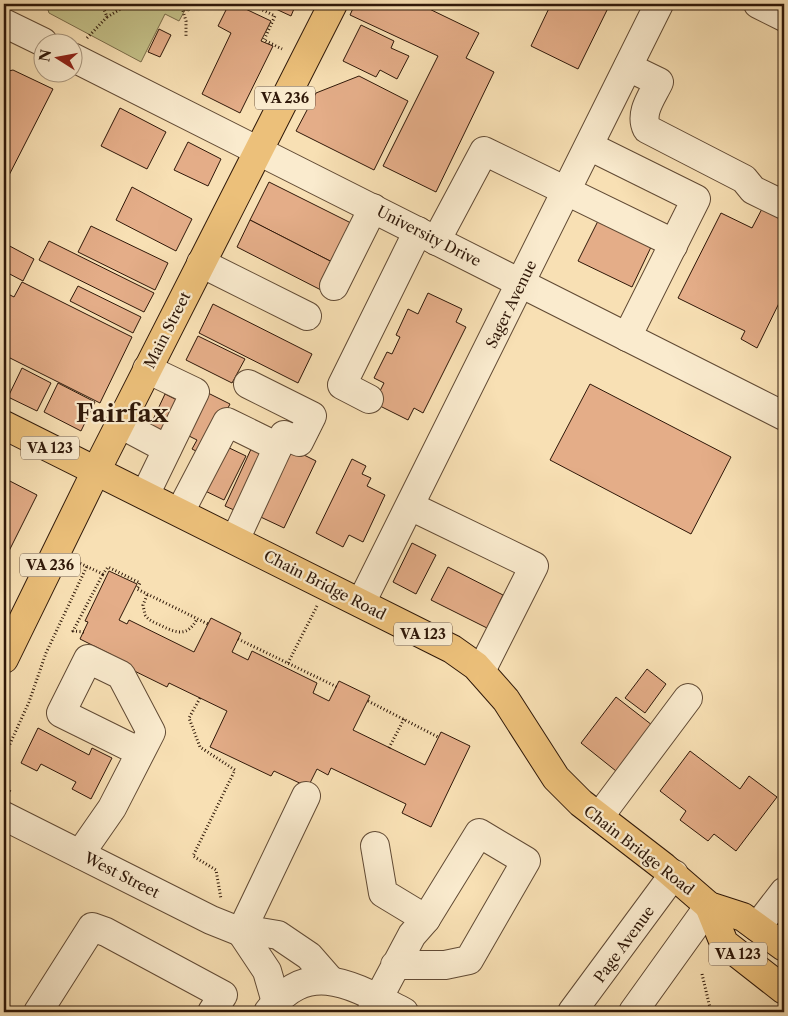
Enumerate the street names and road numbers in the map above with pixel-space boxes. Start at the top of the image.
road number: VA 236 [255,86,315,110]
street label: University Drive [374,202,484,270]
street label: Sager Avenue [481,257,541,351]
street label: Main Street [140,288,195,371]
road number: VA 123 [21,436,79,459]
street label: Chain Bridge Road [261,546,389,624]
road number: VA 236 [20,554,80,576]
road number: VA 123 [394,622,452,646]
street label: Chain Bridge Road [580,801,698,899]
street label: West Street [80,848,163,902]
street label: Page Avenue [590,902,658,986]
road number: VA 123 [709,942,767,966]

